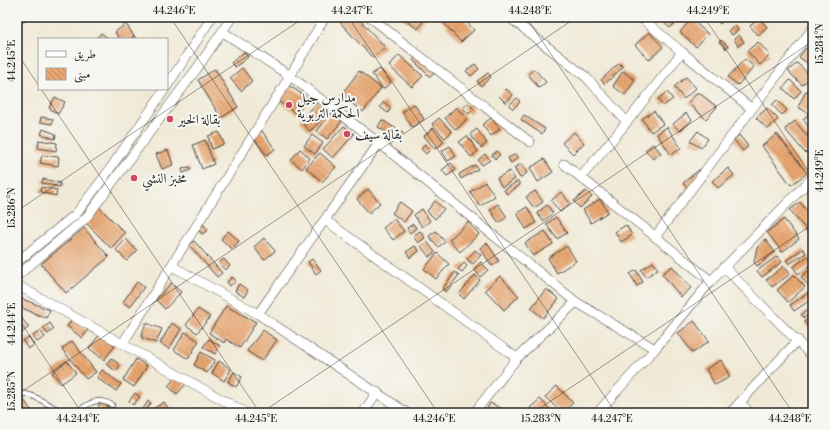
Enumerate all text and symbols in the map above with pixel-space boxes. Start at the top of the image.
text: 44.246°E [153,5,195,17]
text: 44.247°E [331,5,373,17]
text: 44.248°E [509,5,551,17]
text: 44.249°E [687,5,729,17]
text: 15.284°N [814,23,826,65]
legend [38,38,168,90]
text: 44.245°E [6,40,18,82]
text: طريق [74,47,96,62]
text: مبنى [74,67,90,83]
place label: مدارس جيل الحكمة التربوية [297,89,359,123]
marker: مدارس جيل الحكمة التربوية [284,100,294,110]
place label: بقالة الخير [176,111,221,129]
marker: بقالة الخير [165,114,175,124]
place label: بقالة سيف [355,126,402,144]
marker: بقالة سيف [342,129,352,139]
text: 44.249°E [814,150,826,192]
place label: مخبز النشي [142,170,187,192]
marker: مخبز النشي [129,173,139,183]
text: 15.286°N [6,187,18,229]
text: 44.244°E [6,303,18,345]
text: 15.285°N [6,370,18,411]
text: 44.244°E [57,413,99,425]
text: 44.245°E [235,413,277,425]
text: 44.246°E [413,413,455,425]
text: 15.283°N [521,413,562,425]
text: 44.247°E [591,413,633,425]
text: 44.248°E [769,413,811,425]

